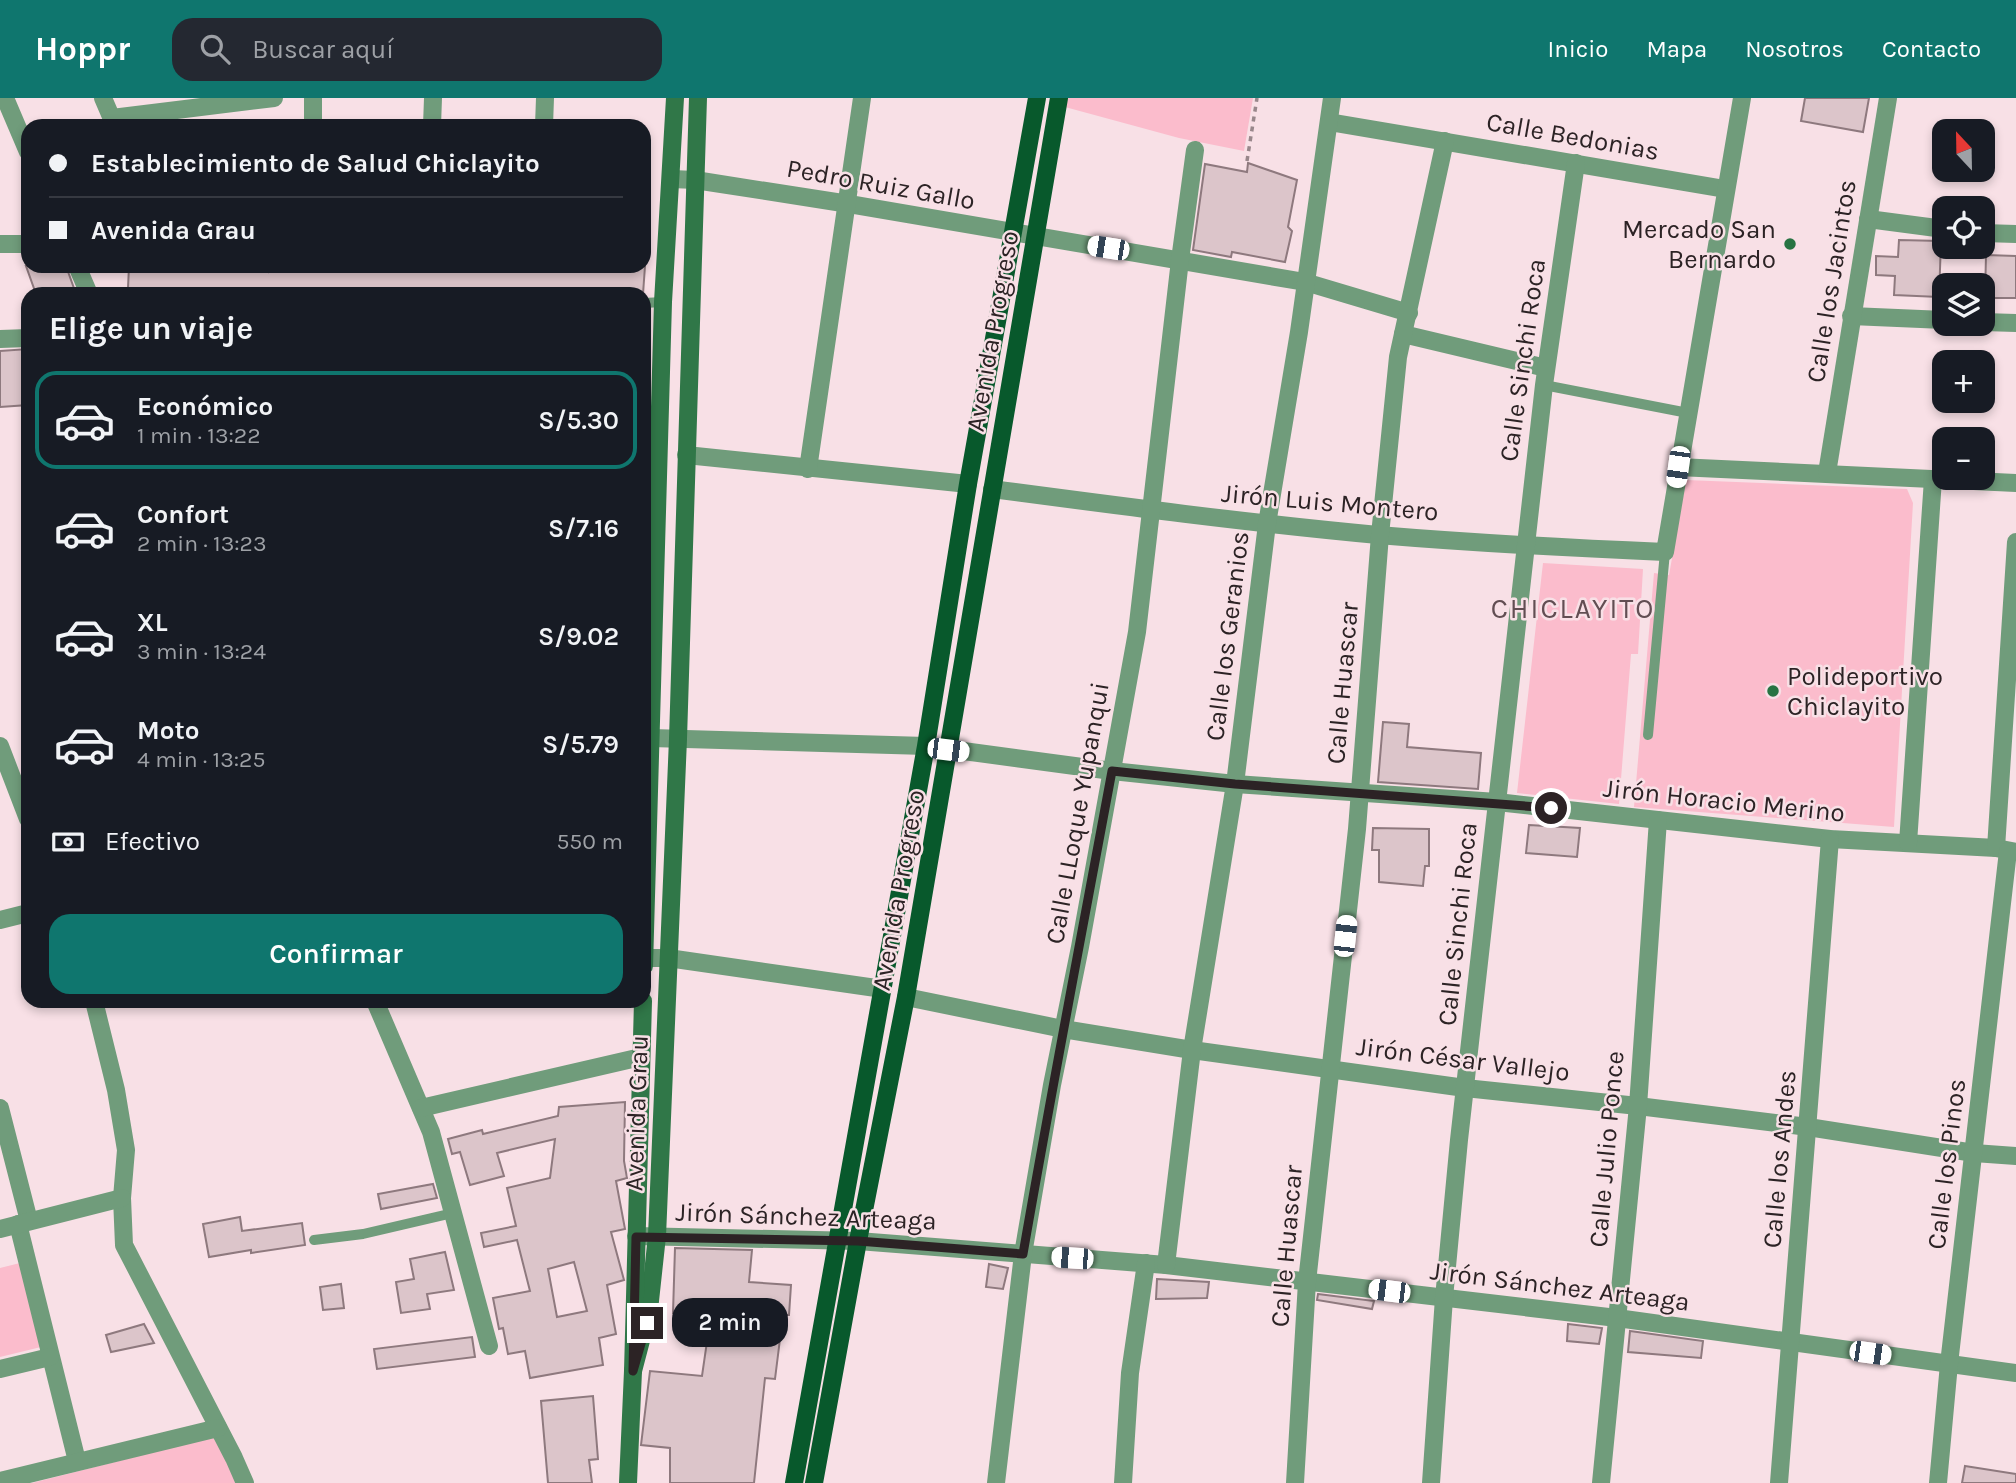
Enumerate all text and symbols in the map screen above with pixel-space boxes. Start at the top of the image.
search box [172,18,662,81]
text: Hoppr [35,30,130,68]
icon: search [196,30,234,68]
text: Buscar aquí [252,34,394,65]
text: Inicio [1547,35,1608,63]
text: Mapa [1646,35,1707,63]
text: Nosotros [1745,35,1844,63]
text: Contacto [1882,35,1981,63]
street label: Calle Bedonias [1484,106,1662,167]
north arrow [1932,119,1995,182]
map controls [1932,119,1995,490]
text: Establecimiento de Salud Chiclayito [91,148,540,179]
street label: Pedro Ruiz Gallo [784,153,977,216]
street label: Calle los Jacintos [1800,177,1863,385]
button: locate [1932,196,1995,259]
place label: Mercado San Bernardo [1622,214,1776,275]
text: Avenida Grau [91,215,256,246]
street label: Avenida Progreso [960,228,1025,434]
car [1086,234,1131,262]
marker: Mercado San Bernardo [1782,236,1798,252]
street label: Calle Sinchi Roca [1493,257,1552,463]
button: layers [1932,273,1995,336]
text: Elige un viaje [49,310,253,347]
button: + [1932,350,1995,413]
icon: car [53,389,116,452]
text: Económico [137,391,273,422]
text: S/5.30 [538,405,619,436]
text: 1 min · 13:22 [137,422,261,449]
button: − [1932,427,1995,490]
car [1665,445,1692,489]
street label: Jirón Luis Montero [1220,478,1440,527]
icon: car [53,497,116,560]
text: Confort [137,499,229,530]
text: S/7.16 [548,513,619,544]
text: 2 min · 13:23 [137,530,266,557]
street label: Calle los Geranios [1199,530,1256,743]
district label: CHICLAYITO [1491,592,1655,625]
street label: Calle Huascar [1320,600,1365,765]
icon: car [53,605,116,668]
text: XL [137,607,168,638]
text: S/9.02 [538,621,619,652]
text: 3 min · 13:24 [137,638,266,665]
place label: Polideportivo Chiclayito [1787,661,1943,722]
street label: Calle LLoque Yupanqui [1039,680,1116,947]
marker: Polideportivo Chiclayito [1765,683,1781,699]
icon: car [53,713,116,776]
text: Moto [137,715,199,746]
text: S/5.79 [542,729,619,760]
car [926,737,971,763]
text: 4 min · 13:25 [137,746,265,773]
street label: Jirón Horacio Merino [1602,772,1846,829]
street label: Avenida Progreso [866,787,931,993]
route start [1535,792,1567,824]
street label: Calle Sinchi Roca [1431,821,1484,1027]
icon: cash [49,823,87,861]
text: Efectivo [105,826,200,857]
text: 550 m [556,828,623,855]
button: Confirmar [49,914,623,994]
car [1333,914,1358,958]
street label: Jirón César Vallejo [1354,1031,1571,1088]
street label: Avenida Grau [618,1034,655,1192]
street label: Calle Julio Ponce [1582,1050,1631,1249]
street label: Calle los Andes [1756,1069,1803,1249]
street label: Calle los Pinos [1921,1077,1972,1251]
street label: Calle Huascar [1264,1163,1309,1328]
street label: Jirón Sánchez Arteaga [675,1196,937,1237]
car [1051,1246,1094,1270]
street label: Jirón Sánchez Arteaga [1428,1255,1691,1318]
car [1367,1278,1412,1304]
callout: 2 min [672,1298,787,1348]
route end [631,1307,663,1339]
text: 2 min [699,1309,761,1336]
car [1848,1340,1893,1366]

